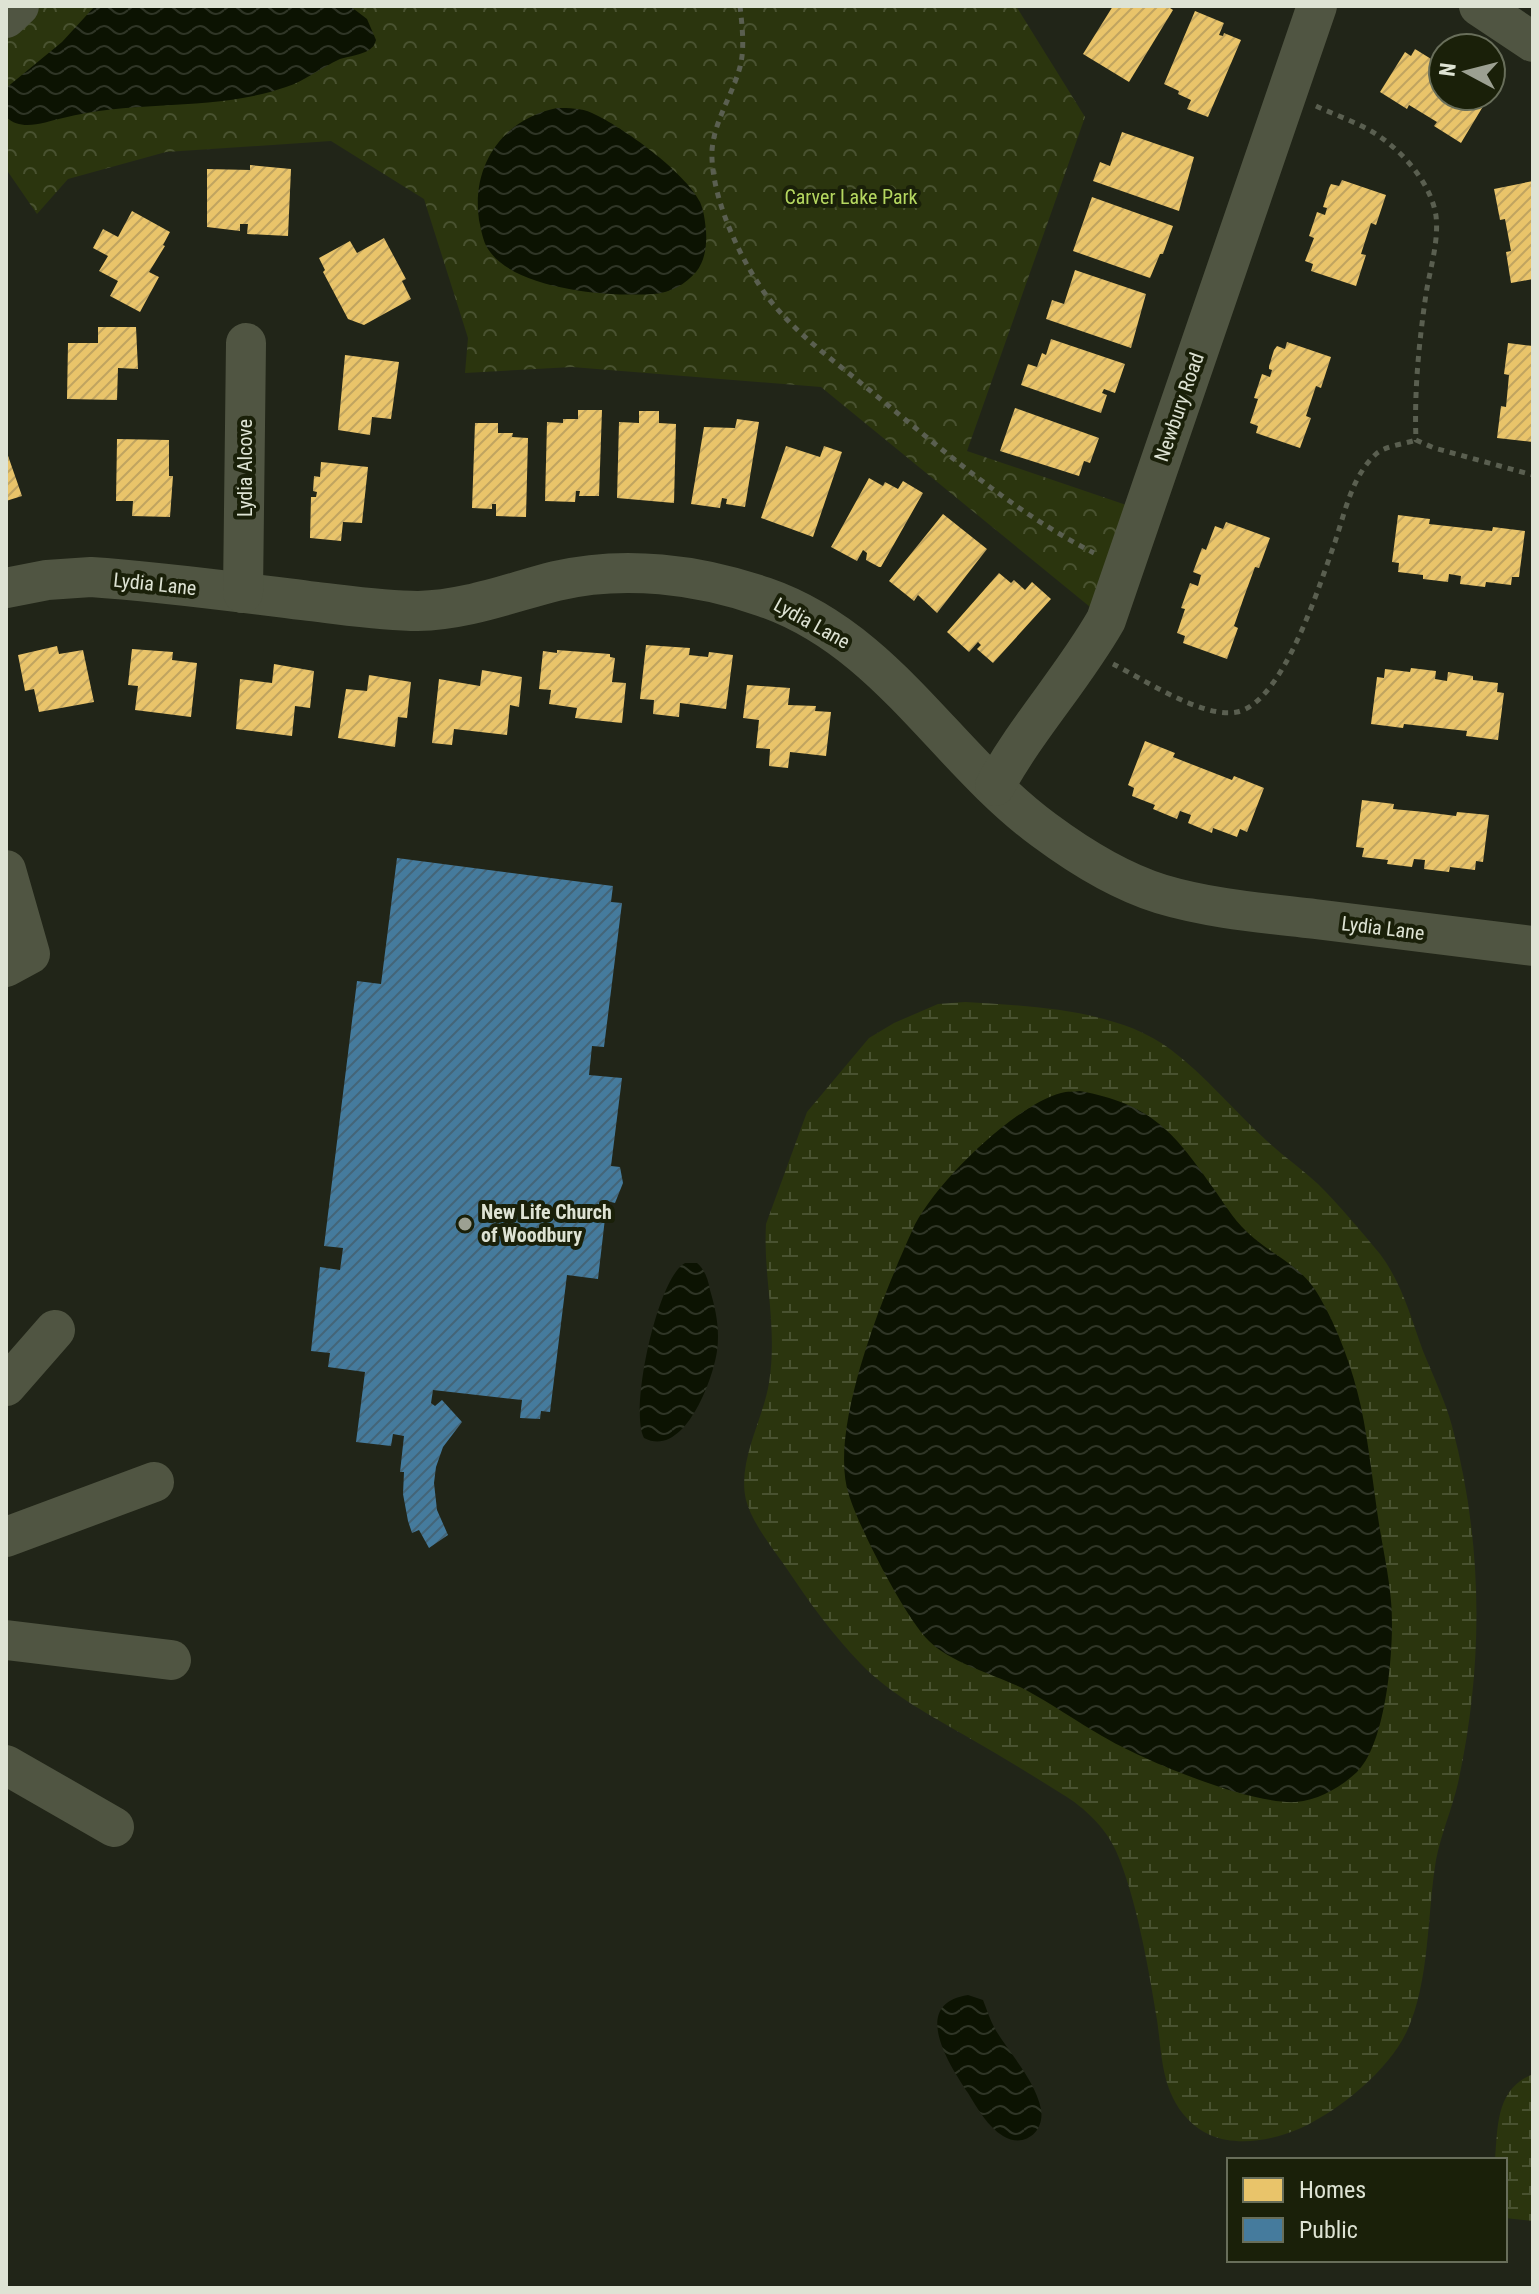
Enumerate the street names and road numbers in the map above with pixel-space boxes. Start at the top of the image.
street label: Newbury Road [1149,349,1209,465]
street label: Lydia Alcove [233,419,257,517]
street label: Lydia Lane [112,568,198,600]
street label: Lydia Lane [770,592,854,654]
street label: Lydia Lane [1340,911,1426,945]

